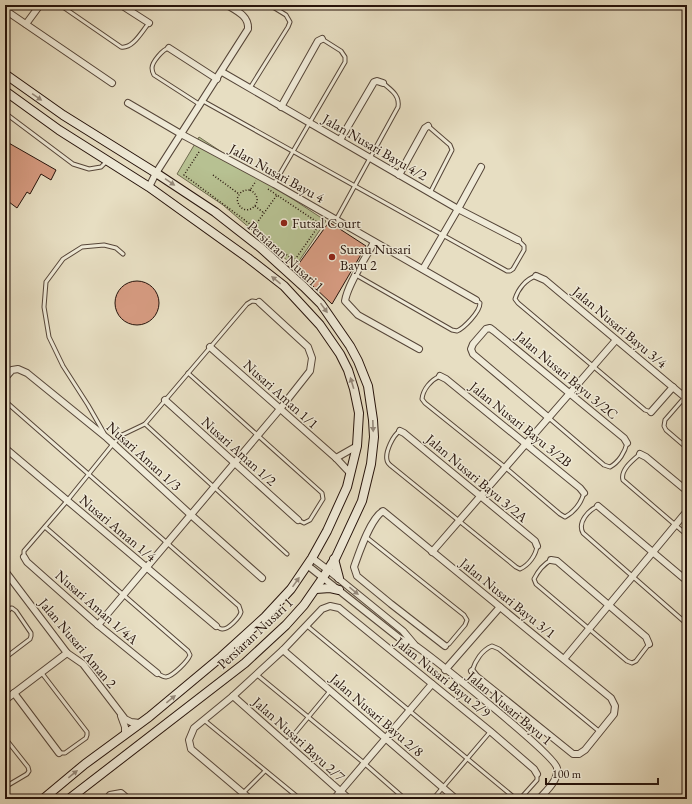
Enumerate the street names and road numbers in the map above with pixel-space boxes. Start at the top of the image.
street label: Jalan Nusari Bayu 4/2 [319,109,431,184]
street label: Jalan Nusari Bayu 4 [226,139,328,207]
street label: Persiaran Nusari 1 [244,217,328,295]
street label: Jalan Nusari Bayu 3/4 [568,282,671,372]
street label: Jalan Nusari Bayu 3/2C [511,326,622,423]
street label: Nusari Aman 1/1 [240,356,322,432]
street label: Jalan Nusari Bayu 3/2B [466,377,576,471]
street label: Nusari Aman 1/2 [198,413,280,490]
street label: Nusari Aman 1/3 [103,418,185,495]
street label: Jalan Nusari Bayu 3/2A [422,429,532,526]
street label: Nusari Aman 1/4 [76,491,160,566]
street label: Jalan Nusari Bayu 3/1 [456,553,560,642]
street label: Nusari Aman 1/4A [52,566,143,648]
street label: Persiaran Nusari 1 [213,593,297,673]
street label: Jalan Nusari Aman 2 [34,594,121,692]
street label: Jalan Nusari Bayu 2/9 [391,632,495,721]
street label: Jalan Nusari Bayu 1 [463,667,556,749]
street label: Jalan Nusari Bayu 2/8 [326,669,428,761]
street label: Jalan Nusari Bayu 2/7 [248,692,349,785]

